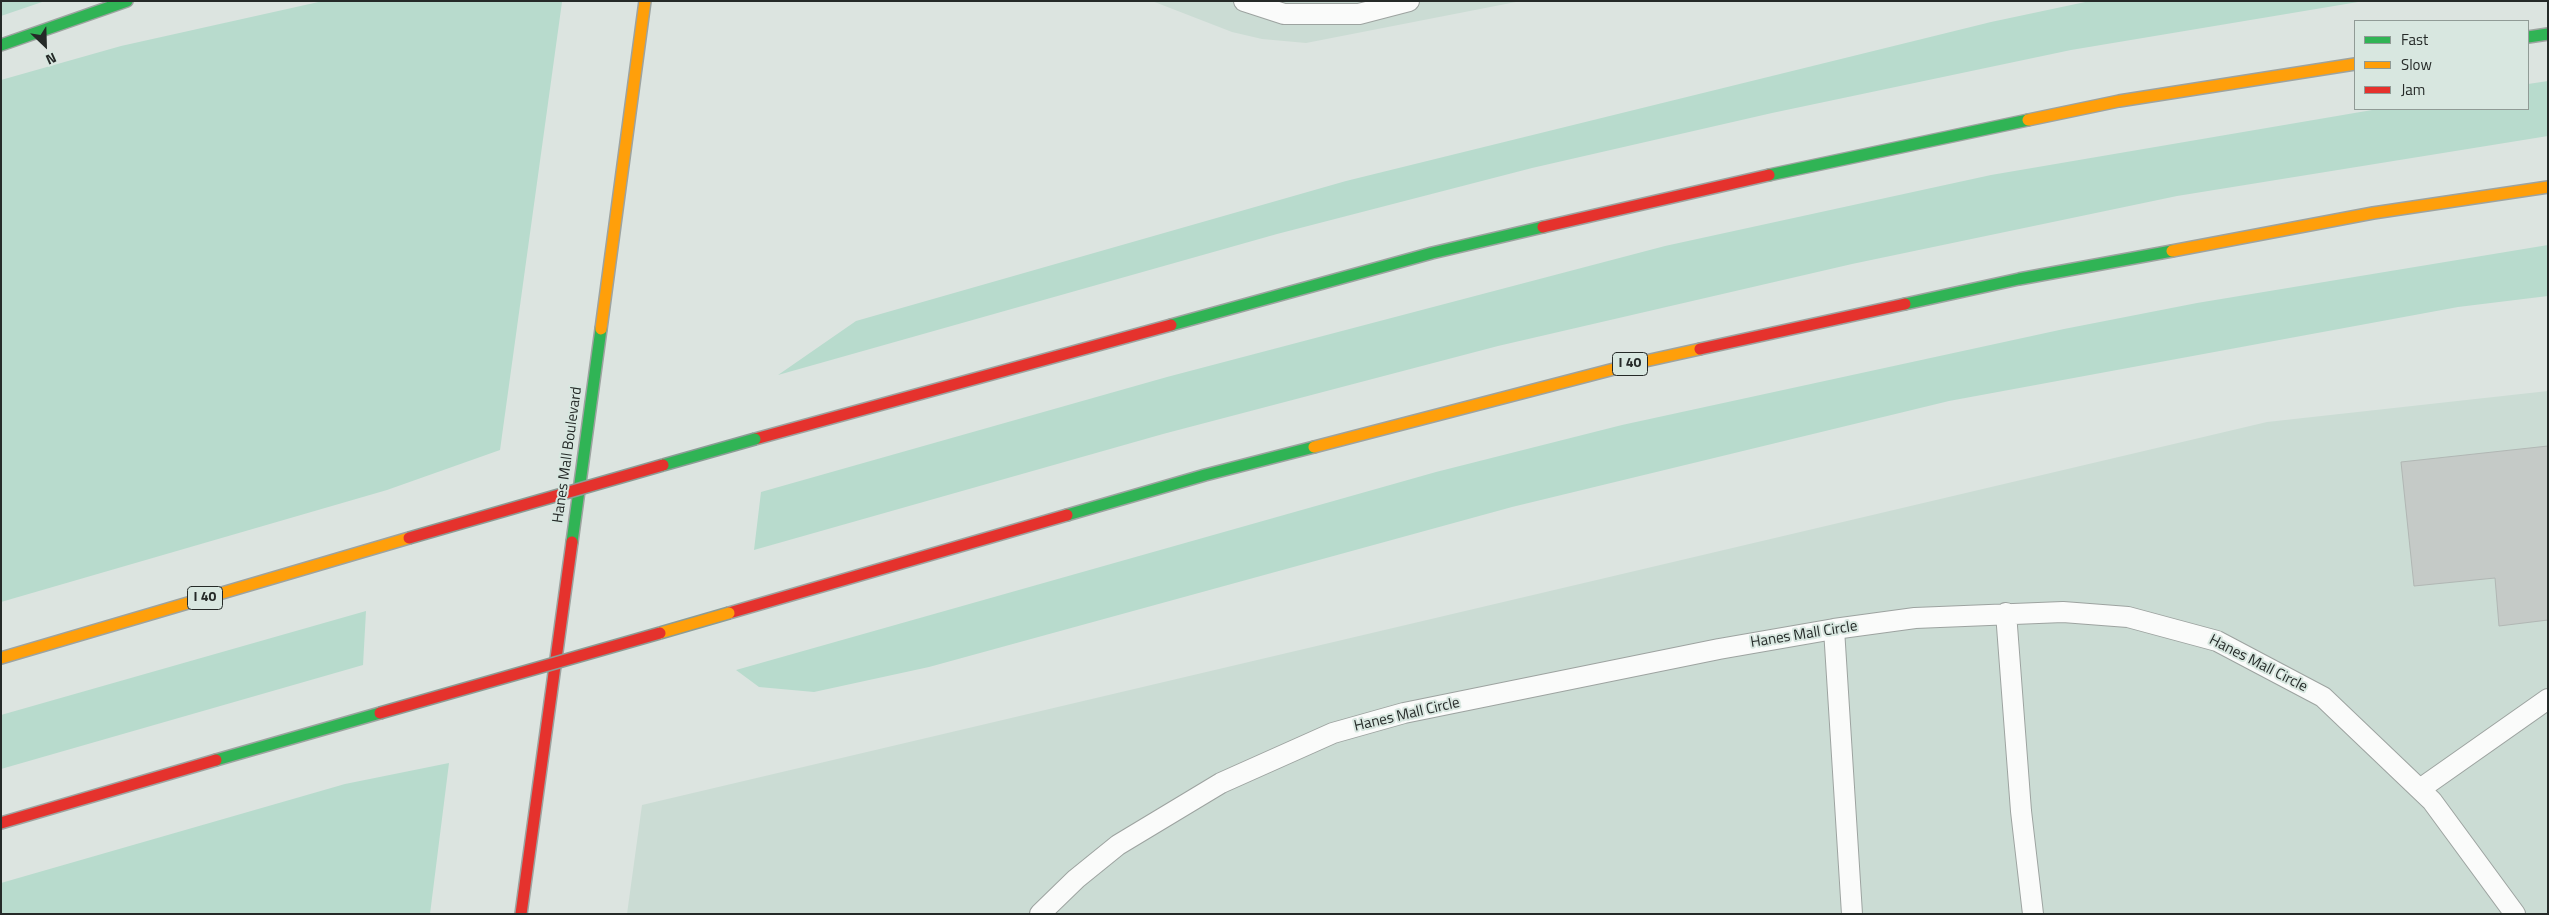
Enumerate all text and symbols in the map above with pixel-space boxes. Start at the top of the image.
north arrow [20,20,70,70]
legend [2354,20,2529,110]
text: Fast [2401,28,2428,51]
text: N [43,48,60,71]
text: Slow [2401,53,2432,76]
text: Jam [2401,78,2425,101]
road number: I 40 [1612,352,1648,376]
street label: Hanes Mall Boulevard [550,386,586,524]
road number: I 40 [188,586,222,610]
street label: Hanes Mall Circle [1749,618,1859,652]
street label: Hanes Mall Circle [2206,631,2310,697]
street label: Hanes Mall Circle [1352,694,1462,736]

